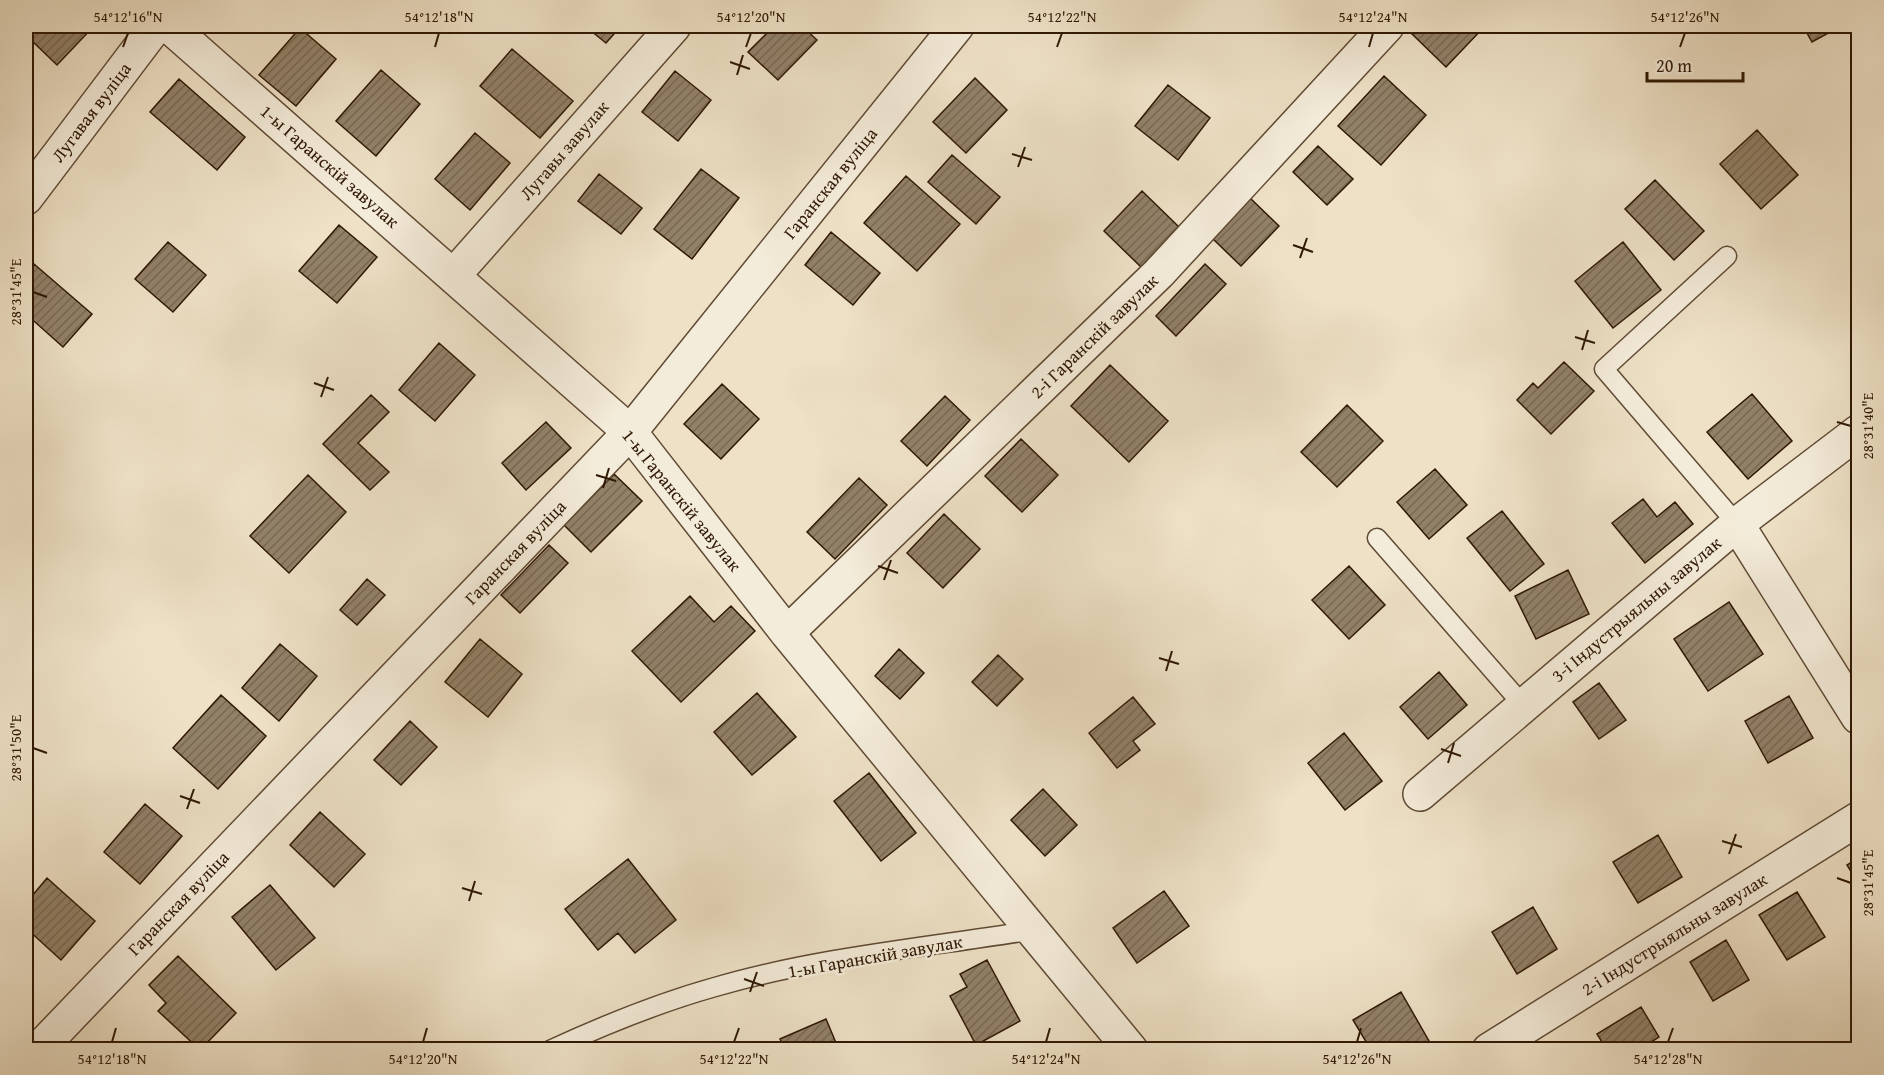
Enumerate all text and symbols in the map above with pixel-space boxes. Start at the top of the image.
text: 54°12'16"N [94,6,163,27]
text: 54°12'18"N [405,6,474,27]
text: 54°12'20"N [717,6,786,27]
text: 54°12'22"N [1028,6,1097,27]
text: 54°12'24"N [1339,6,1408,27]
text: 54°12'26"N [1651,6,1720,27]
scale bar [1647,45,1743,83]
text: 20 m [1656,52,1692,79]
street label: Лугавая вуліца [44,56,138,168]
street label: Лугавы завулак [513,94,615,206]
street label: 1-ы Гаранскій завулак [254,98,406,235]
street label: Гаранская вуліца [776,121,884,245]
text: 28°31'45"E [5,258,26,325]
street label: 2-і Гаранскій завулак [1024,267,1165,404]
text: 28°31'40"E [1857,392,1878,459]
street label: 1-ы Гаранскій завулак [616,423,748,578]
street label: Гаранская вуліца [458,493,573,611]
street label: 3-і Індустрыяльны завулак [1545,529,1727,688]
text: 28°31'50"E [5,714,26,781]
street label: Гаранская вуліца [121,844,236,962]
text: 28°31'45"E [1857,849,1878,916]
street label: 2-і Індустрыяльны завулак [1576,865,1773,1002]
street label: 1-ы Гаранскій завулак [786,927,965,985]
text: 54°12'18"N [78,1048,147,1069]
text: 54°12'20"N [389,1048,458,1069]
text: 54°12'22"N [700,1048,769,1069]
text: 54°12'24"N [1012,1048,1081,1069]
text: 54°12'26"N [1323,1048,1392,1069]
text: 54°12'28"N [1634,1048,1703,1069]

